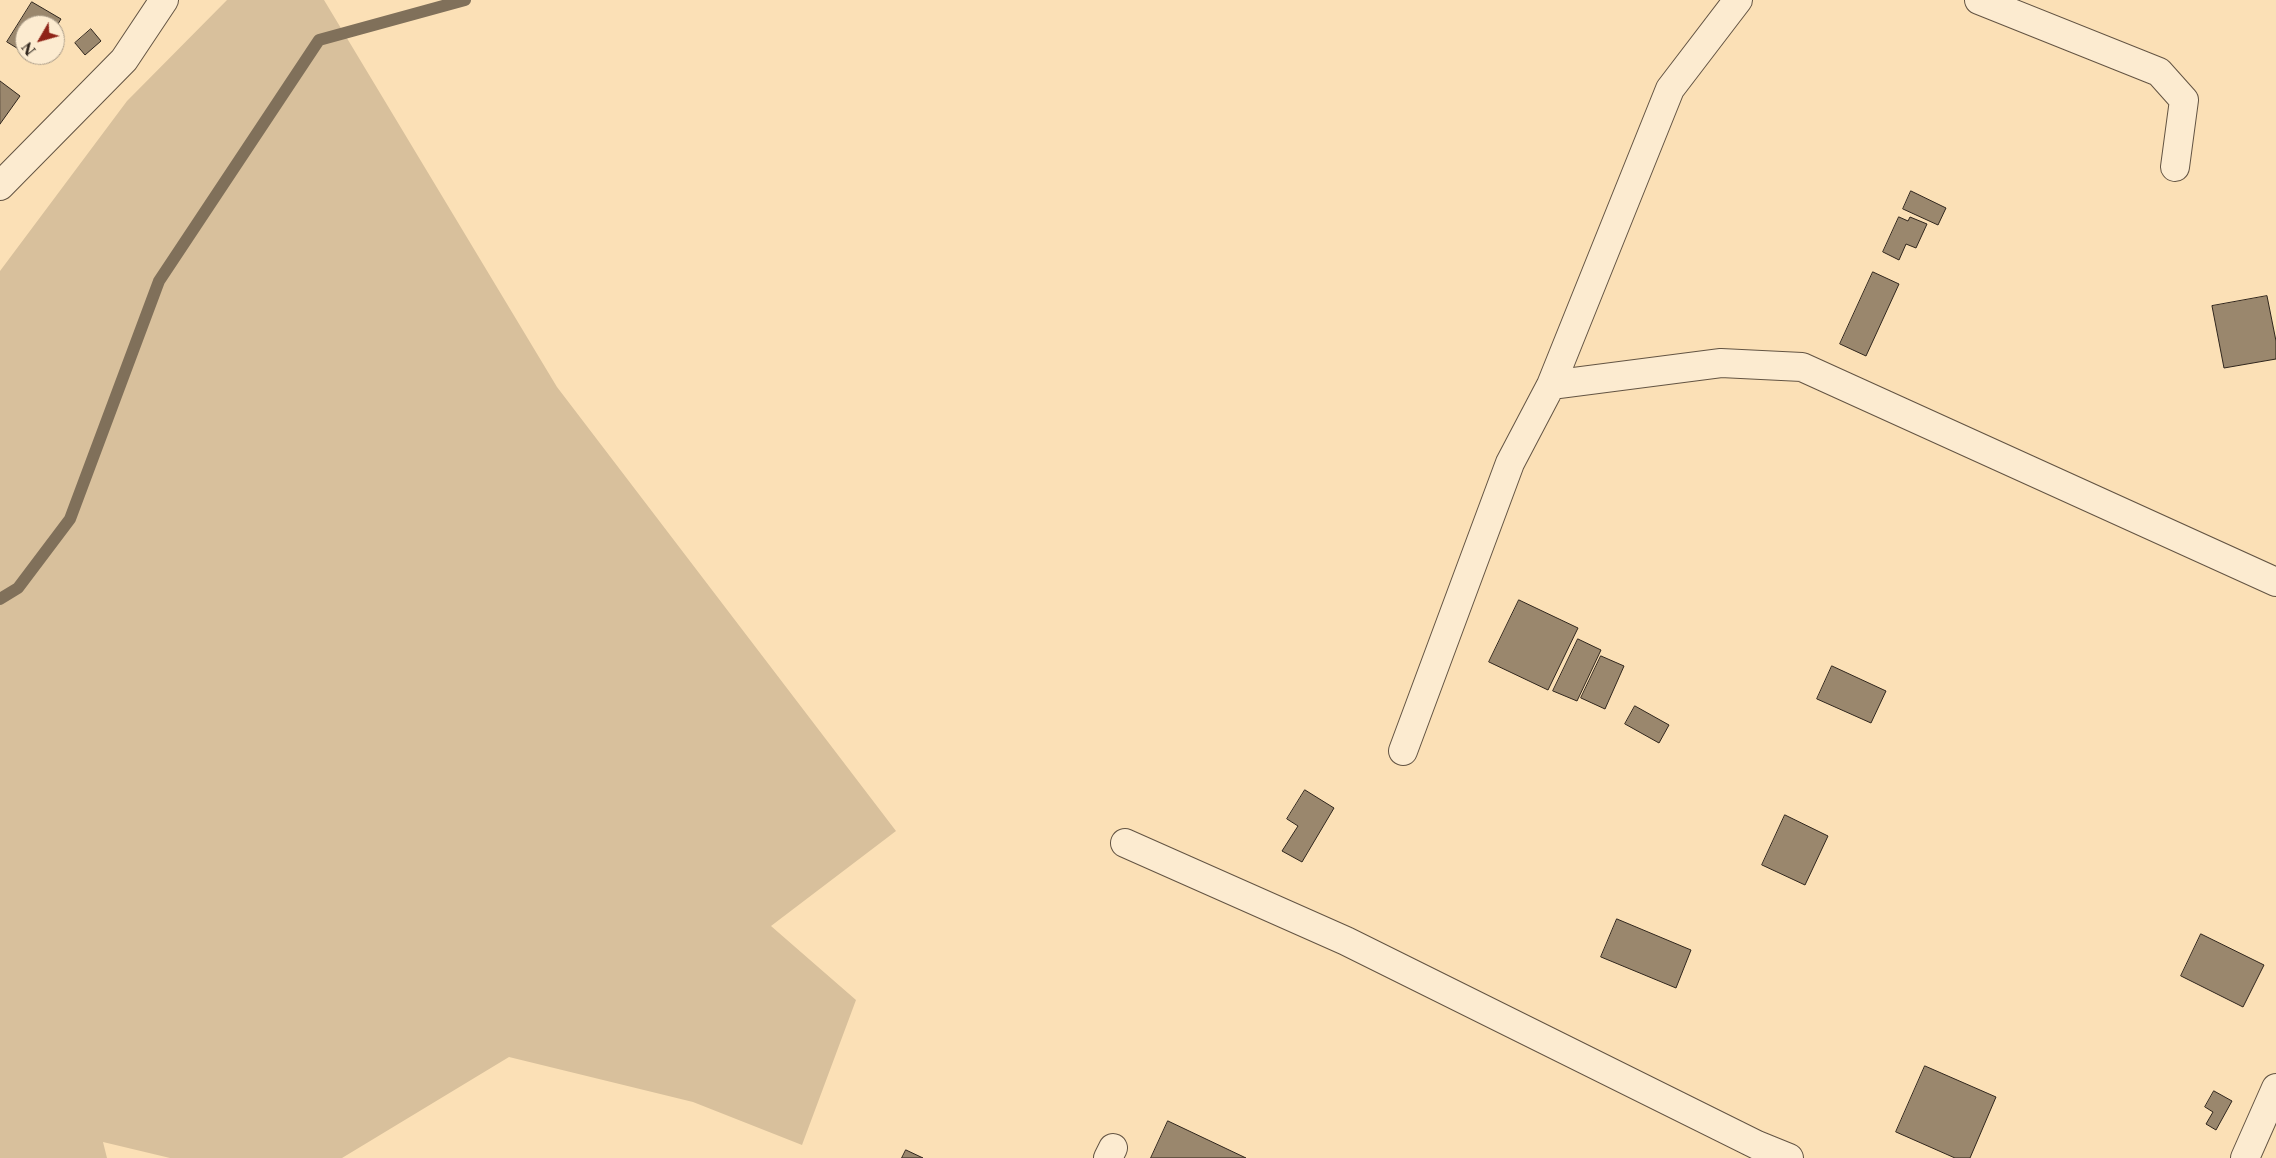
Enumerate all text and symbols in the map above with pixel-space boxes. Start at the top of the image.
north arrow [15,15,65,65]
text: N [18,38,40,59]

